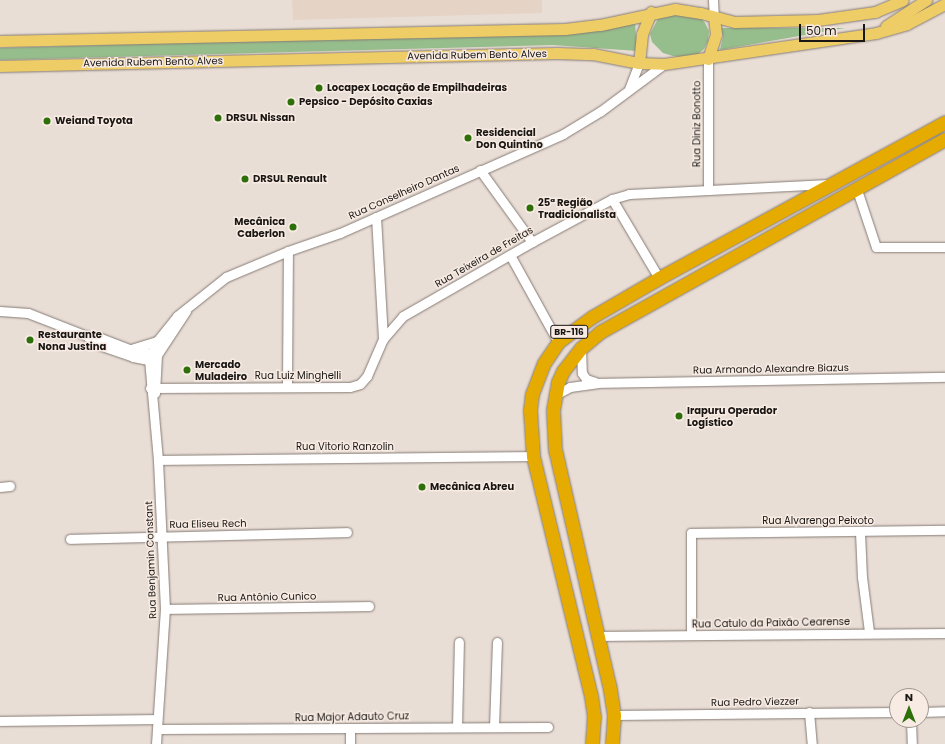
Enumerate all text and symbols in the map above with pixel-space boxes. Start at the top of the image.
scale bar [801,16,867,42]
text: 50 m [806,22,837,39]
street label: Avenida Rubem Bento Alves [407,48,547,62]
street label: Avenida Rubem Bento Alves [83,55,223,69]
street label: Rua Diniz Bonotto [691,81,703,167]
place label: Locapex Locação de Empilhadeiras [327,82,507,94]
marker: Locapex Locação de Empilhadeiras [314,83,324,93]
place label: Pepsico - Depósito Caxias [299,96,432,108]
marker: Pepsico - Depósito Caxias [286,97,296,107]
place label: DRSUL Nissan [226,112,295,124]
marker: DRSUL Nissan [213,113,223,123]
place label: Weiand Toyota [55,115,133,127]
marker: Weiand Toyota [42,116,52,126]
place label: Residencial Don Quintino [476,126,543,150]
marker: Residencial Don Quintino [463,133,473,143]
street label: Rua Conselheiro Dantas [347,162,461,222]
place label: DRSUL Renault [253,173,327,185]
marker: DRSUL Renault [240,174,250,184]
place label: 25ª Região Tradicionalista [538,196,616,220]
marker: 25ª Região Tradicionalista [525,203,535,213]
place label: Mecânica Caberlon [234,215,285,238]
marker: Mecânica Caberlon [288,222,298,232]
street label: Rua Teixeira de Freitas [433,224,535,290]
road number: BR-116 [550,325,588,339]
place label: Restaurante Nona Justina [38,328,106,352]
marker: Restaurante Nona Justina [25,335,35,345]
place label: Mercado Muladeiro [195,358,247,382]
street label: Rua Armando Alexandre Biazus [693,362,849,376]
marker: Mercado Muladeiro [182,365,192,375]
street label: Rua Luiz Minghelli [255,370,341,382]
place label: Irapuru Operador Logístico [687,404,777,428]
marker: Irapuru Operador Logístico [674,411,684,421]
street label: Rua Vitorio Ranzolin [296,441,394,453]
place label: Mecânica Abreu [430,481,514,493]
marker: Mecânica Abreu [417,482,427,492]
street label: Rua Benjamin Constant [143,501,159,619]
street label: Rua Alvarenga Peixoto [762,515,874,527]
street label: Rua Eliseu Rech [169,517,247,531]
street label: Rua Antônio Cunico [218,590,316,604]
street label: Rua Catulo da Paixão Cearense [692,616,850,630]
north arrow [889,688,929,728]
text: N [905,689,913,705]
street label: Rua Pedro Viezzer [711,695,799,709]
street label: Rua Major Adauto Cruz [295,710,409,724]

